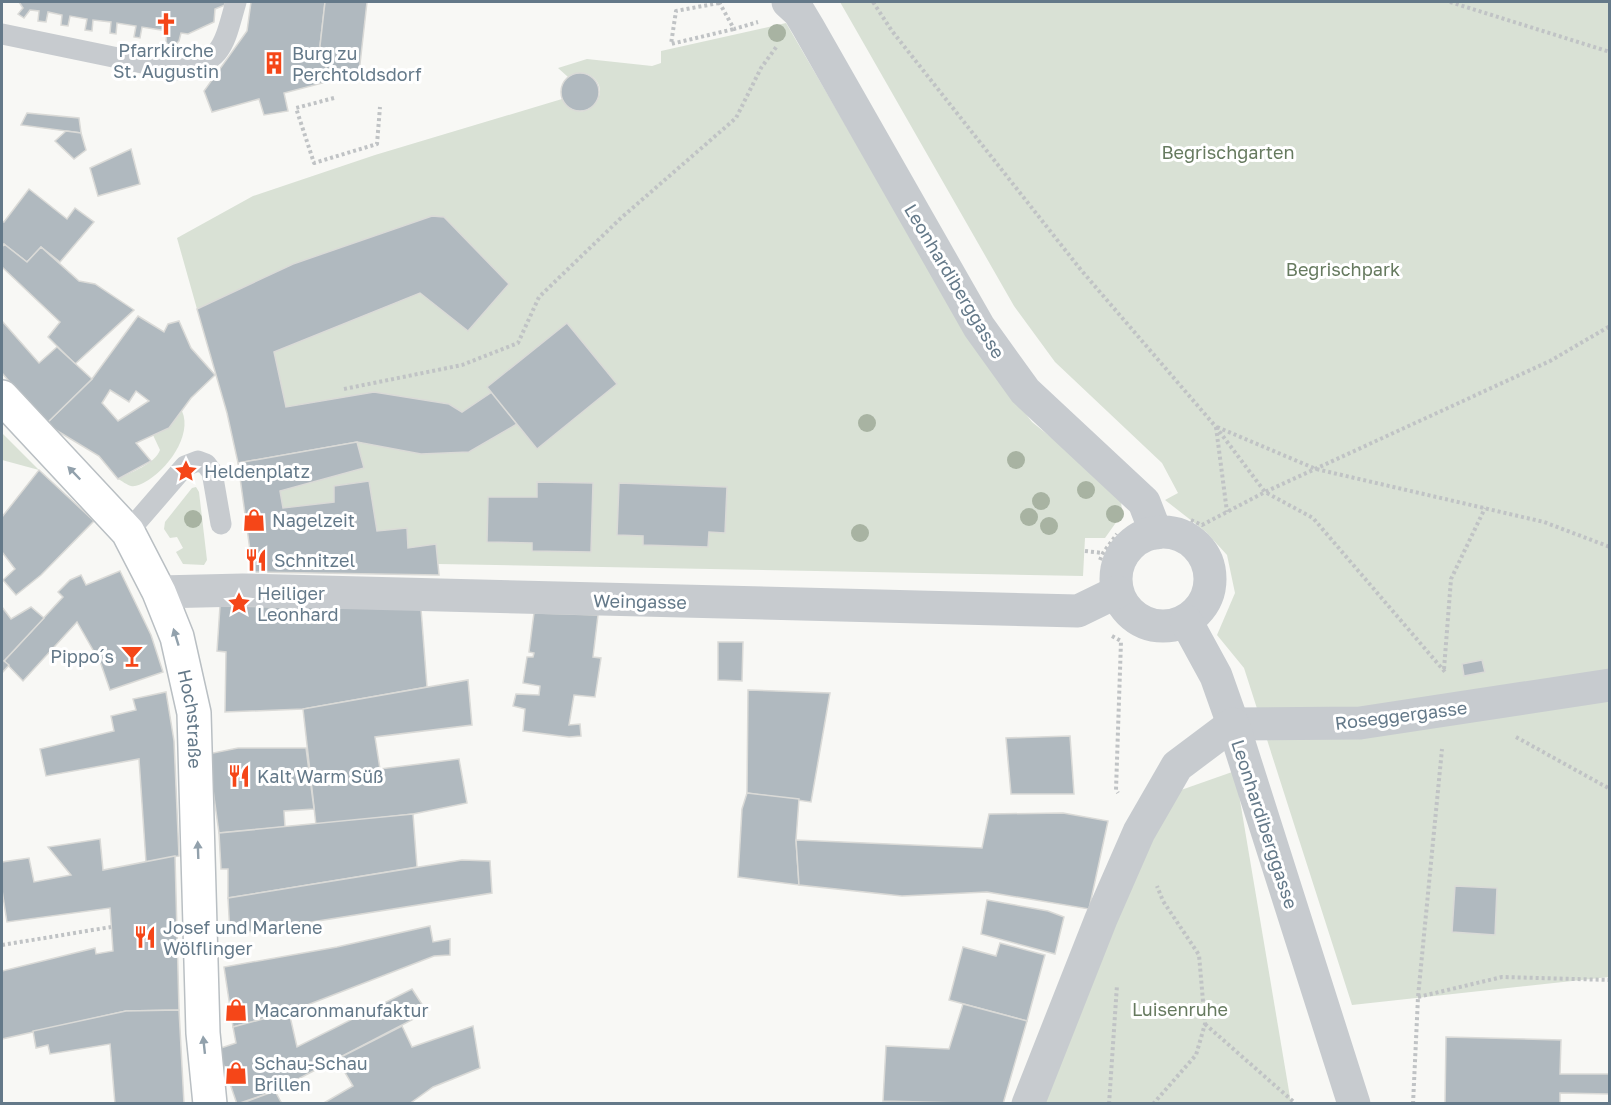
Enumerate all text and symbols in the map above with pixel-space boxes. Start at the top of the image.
church icon: Pfarrkirche St. Augustin [153,11,179,37]
place label: Pfarrkirche St. Augustin [113,39,219,82]
place label: Burg zu Perchtoldsdorf [292,42,422,85]
building icon: Burg zu Perchtoldsdorf [261,50,287,76]
park label: Begrischgarten [1161,141,1295,163]
street label: Leonhardiberggasse [900,200,1010,362]
park label: Begrischpark [1286,258,1400,280]
place icon: Heldenplatz [173,458,199,484]
place label: Heldenplatz [204,460,310,482]
one-way arrow [67,466,81,481]
shop icon: Nagelzeit [241,507,267,533]
place label: Nagelzeit [272,509,355,531]
restaurant icon: Schnitzel [243,547,269,573]
place label: Schnitzel [274,549,355,571]
place label: Heiliger Leonhard [257,582,339,625]
street label: Weingasse [593,589,687,613]
place icon: Heiliger Leonhard [226,590,252,616]
one-way arrow [171,628,180,646]
bar icon: Pippo´s [119,643,145,669]
place label: Pippo´s [50,645,114,667]
street label: Hochstraße [174,667,207,769]
street label: Roseggergasse [1334,696,1468,734]
street label: Leonhardiberggasse [1227,737,1303,911]
restaurant icon: Kalt Warm Süß [226,763,252,789]
place label: Kalt Warm Süß [257,765,384,787]
one-way arrow [193,841,202,860]
place label: Josef und Marlene Wölflinger [163,916,322,959]
restaurant icon: Josef und Marlene Wölflinger [132,924,158,950]
shop icon: Macaronmanufaktur [223,997,249,1023]
park label: Luisenruhe [1132,998,1228,1020]
place label: Macaronmanufaktur [254,999,428,1021]
one-way arrow [199,1036,209,1055]
place label: Schau-Schau Brillen [254,1052,368,1095]
shop icon: Schau-Schau Brillen [223,1060,249,1086]

